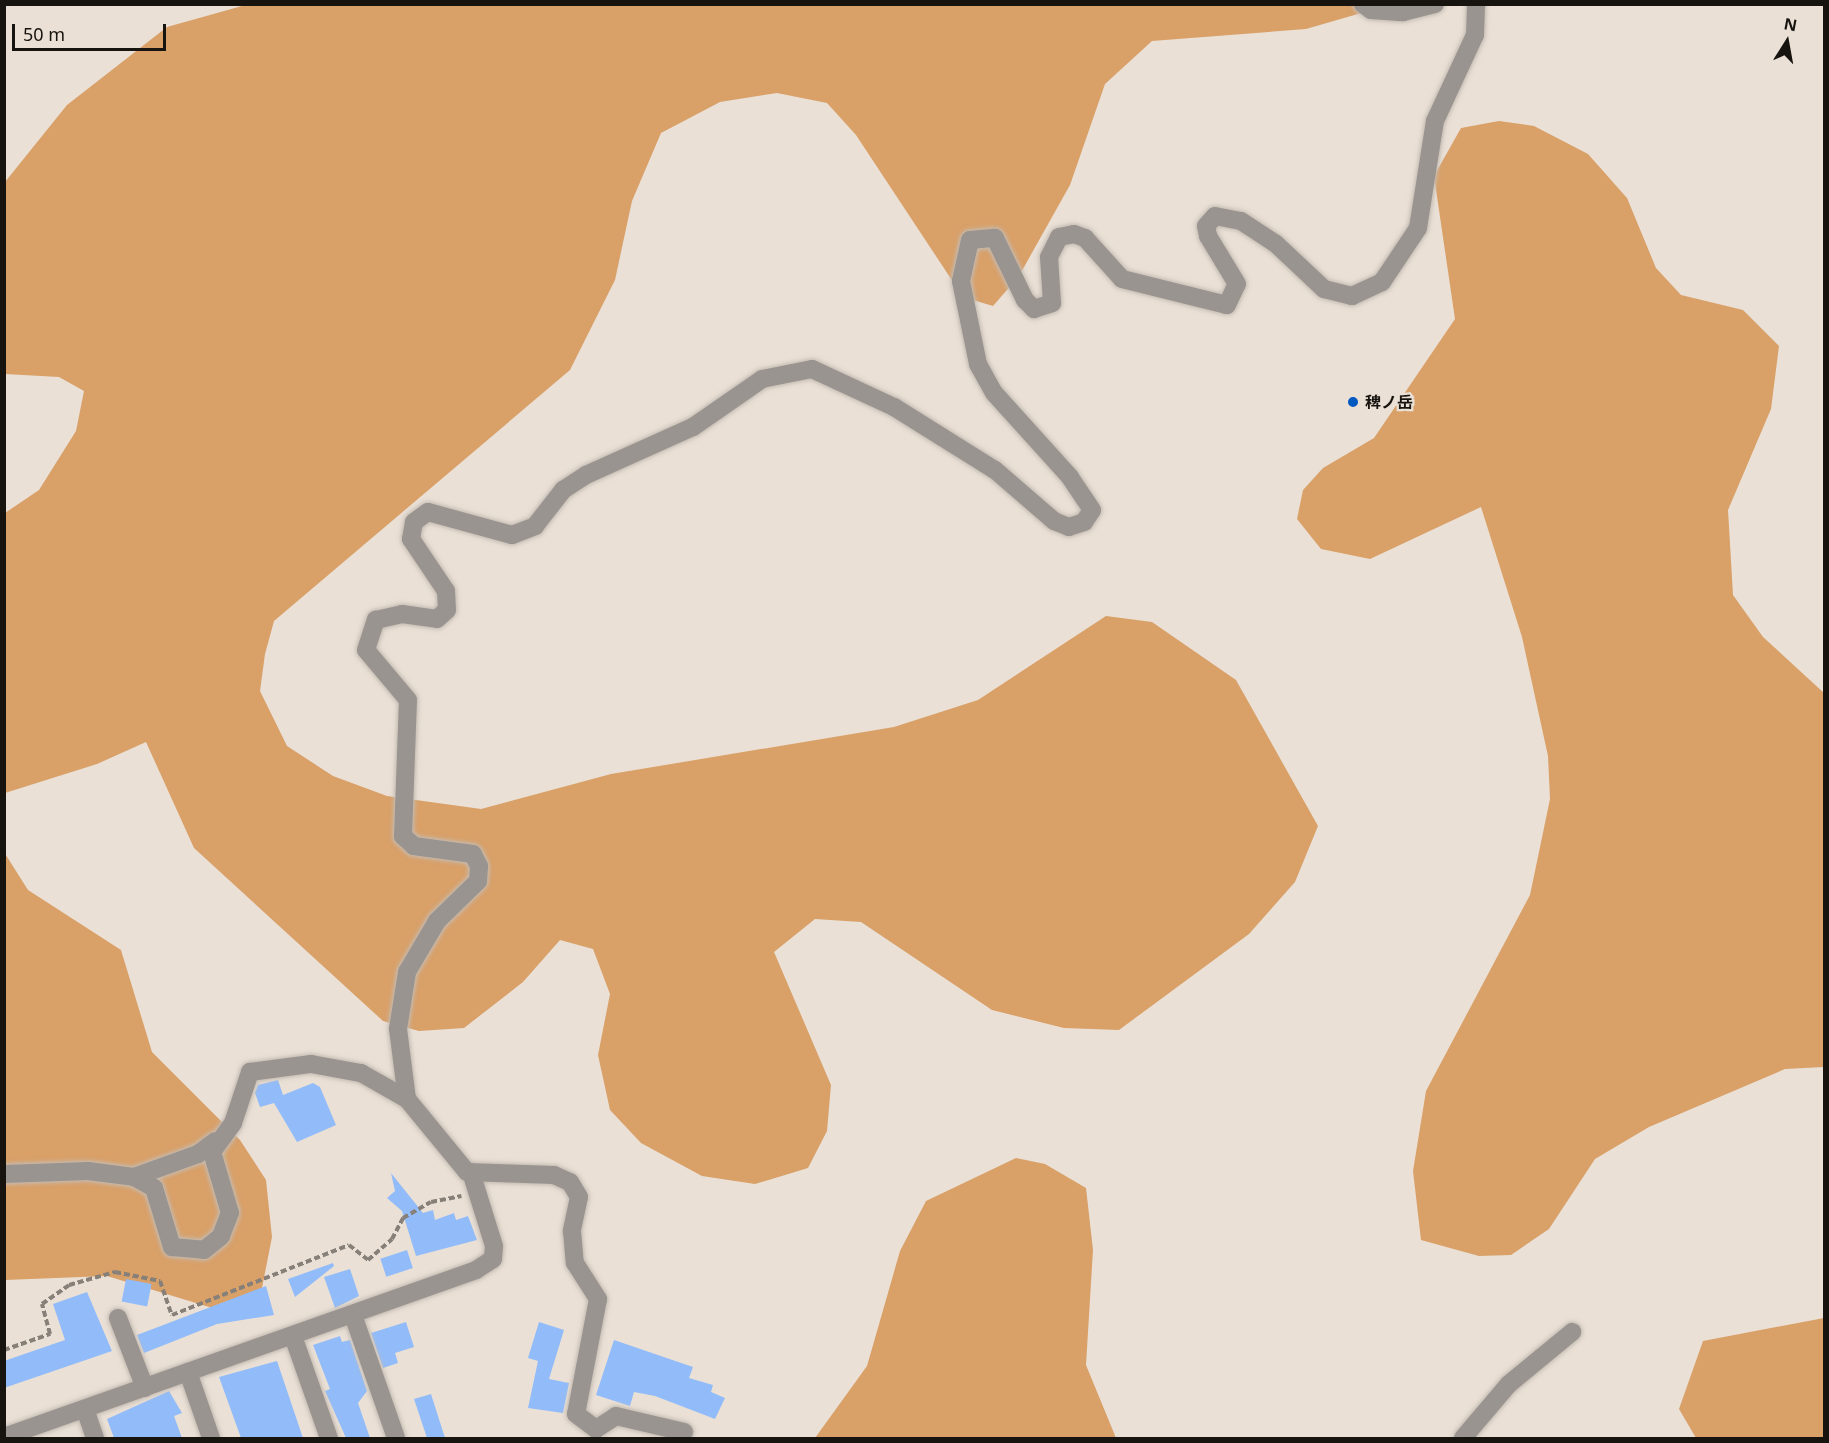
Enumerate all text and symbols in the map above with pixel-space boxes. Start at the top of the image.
scale bar [15,12,170,50]
north arrow [1757,12,1817,72]
text: N [1782,12,1799,36]
text: 50 m [23,22,65,46]
place label: 稗ノ岳 [1365,392,1413,412]
marker: 稗ノ岳 [1346,395,1360,409]

